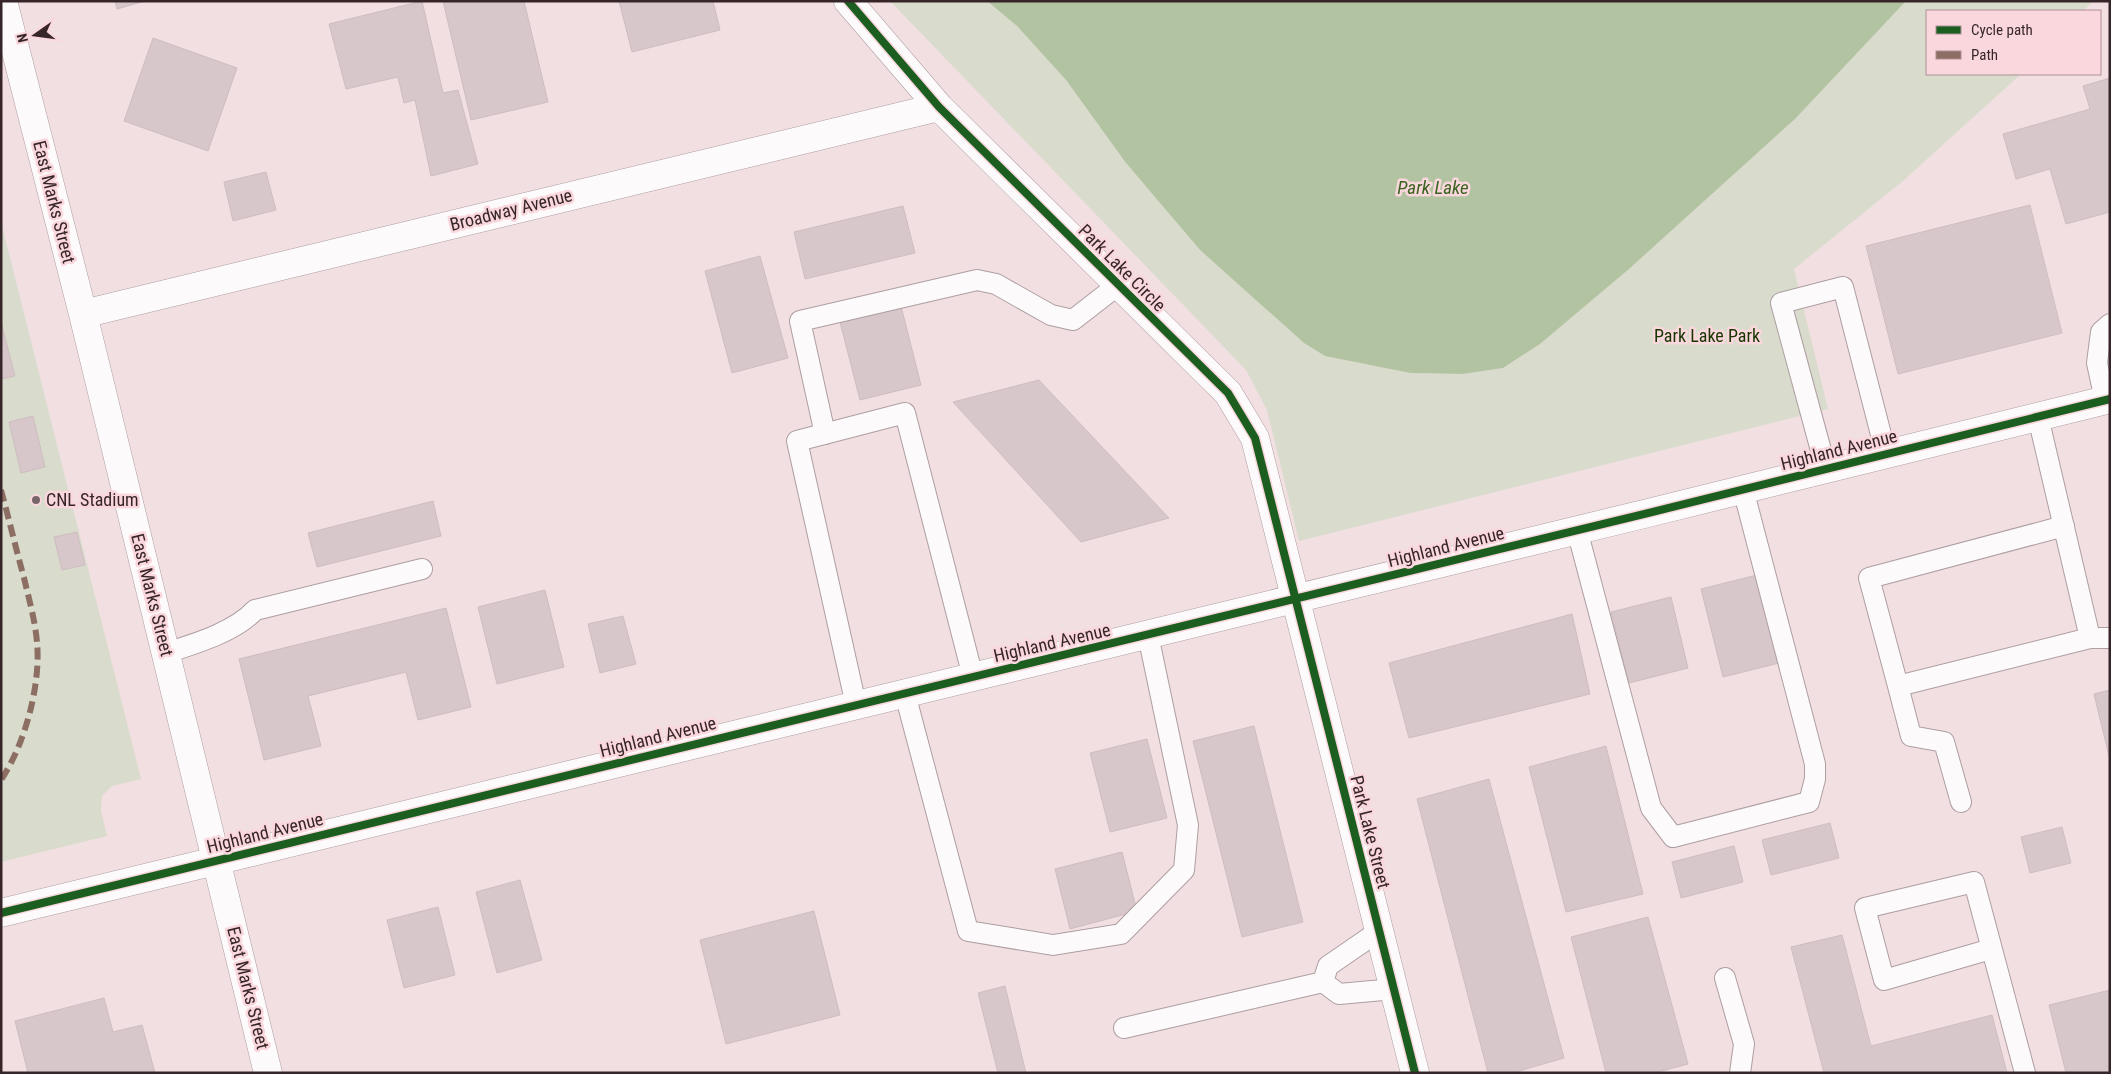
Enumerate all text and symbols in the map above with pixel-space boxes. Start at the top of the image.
north arrow [10,10,60,60]
legend [1926,10,2101,75]
text: Cycle path [1971,21,2033,39]
text: N [14,32,31,44]
text: Path [1971,46,1998,64]
street label: East Marks Street [29,138,80,265]
water label: Park Lake [1397,176,1469,199]
street label: Broadway Avenue [448,184,574,235]
street label: Park Lake Circle [1074,220,1170,316]
park label: Park Lake Park [1654,325,1760,346]
street label: Highland Avenue [1779,425,1899,474]
place label: CNL Stadium [46,489,139,510]
marker: CNL Stadium [30,494,42,506]
street label: Highland Avenue [1386,522,1506,571]
street label: East Marks Street [127,531,178,658]
street label: Highland Avenue [991,619,1112,666]
street label: Highland Avenue [598,712,718,761]
street label: Park Lake Street [1346,773,1395,891]
street label: Highland Avenue [205,808,325,857]
street label: East Marks Street [223,924,274,1051]

